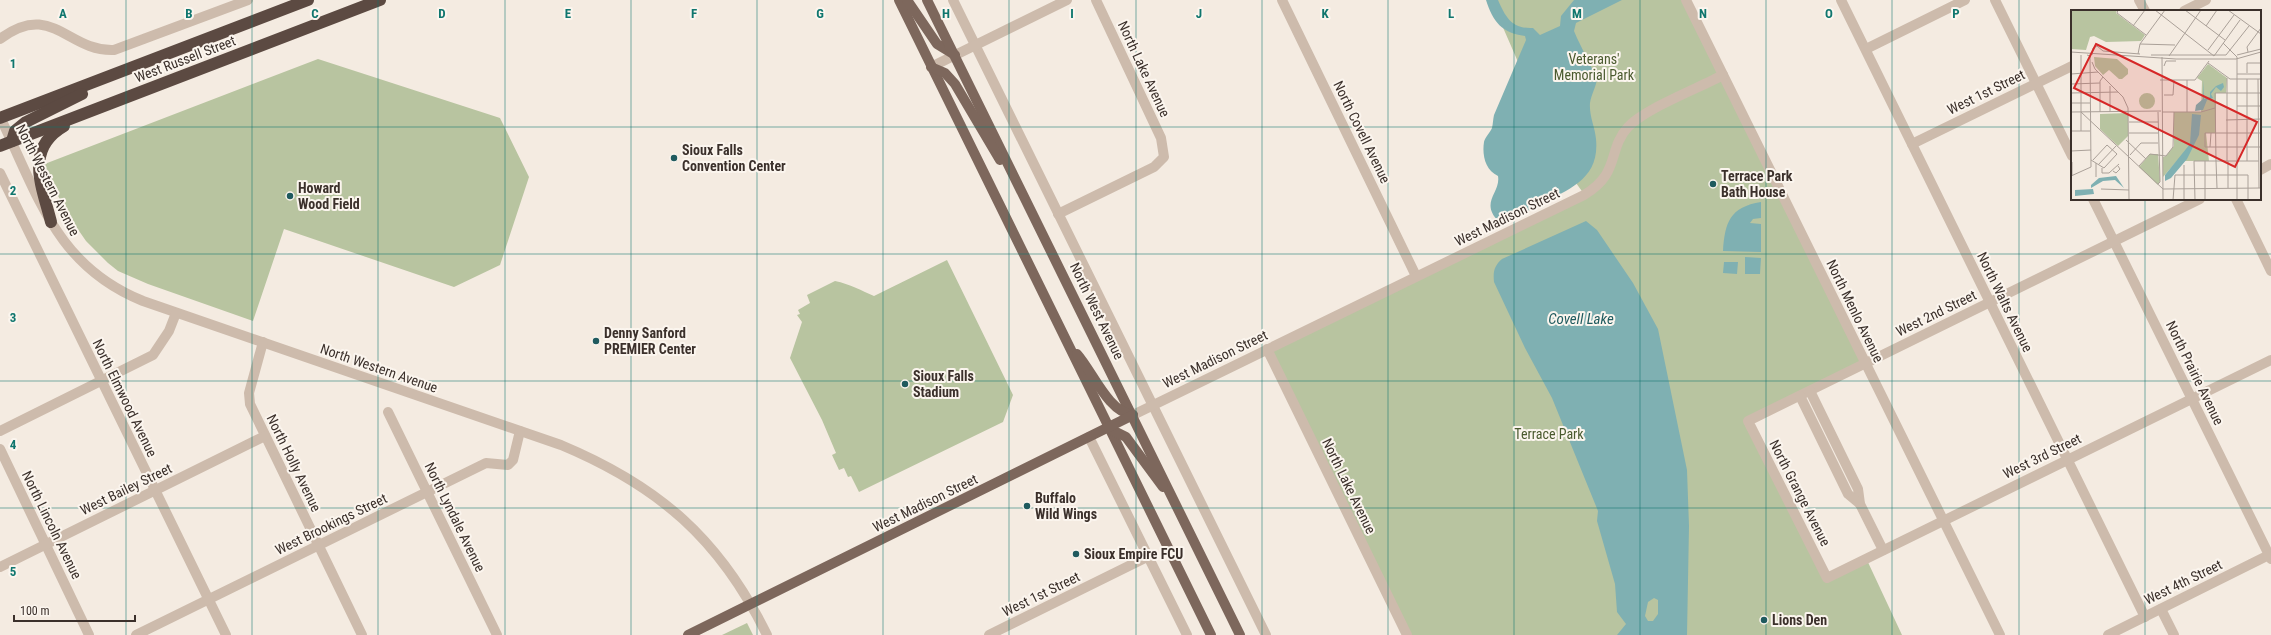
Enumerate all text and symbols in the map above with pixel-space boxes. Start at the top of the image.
text: A [59,6,67,21]
text: B [185,6,193,21]
text: C [311,6,319,21]
text: D [438,6,446,21]
text: E [565,6,572,21]
text: F [691,6,697,21]
text: G [816,6,824,21]
text: H [942,6,950,21]
text: I [1070,6,1074,21]
text: J [1196,6,1202,21]
text: K [1321,6,1329,21]
text: L [1448,6,1454,21]
text: M [1572,6,1582,21]
text: N [1699,6,1707,21]
text: O [1825,6,1833,21]
text: P [1952,6,1960,21]
inset map [2071,10,2261,200]
street label: North Lake Avenue [1115,18,1173,120]
street label: West Russell Street [132,32,238,86]
park label: Veterans' Memorial Park [1554,51,1635,83]
text: 1 [10,56,16,71]
street label: West 1st Street [1945,66,2027,118]
street label: North Covell Avenue [1330,78,1394,186]
street label: North Western Avenue [13,122,83,239]
place label: Sioux Falls Convention Center [682,142,786,174]
marker: Sioux Falls Convention Center [669,153,679,163]
place label: Terrace Park Bath House [1721,168,1793,200]
marker: Terrace Park Bath House [1708,179,1718,189]
place label: Howard Wood Field [298,180,360,212]
text: 2 [10,183,17,198]
street label: West Madison Street [1452,185,1562,249]
marker: Howard Wood Field [285,191,295,201]
street label: North Walts Avenue [1974,250,2036,355]
street label: North Menlo Avenue [1823,257,1887,365]
street label: North West Avenue [1067,260,1127,362]
street label: West 2nd Street [1893,287,1979,339]
text: 3 [10,310,16,325]
water label: Covell Lake [1548,310,1614,328]
street label: North Prairie Avenue [2163,318,2227,428]
place label: Denny Sanford PREMIER Center [604,325,696,357]
street label: West Madison Street [1160,327,1270,391]
marker: Denny Sanford PREMIER Center [591,336,601,346]
street label: North Elmwood Avenue [90,337,161,460]
street label: North Western Avenue [318,340,440,396]
place label: Sioux Falls Stadium [913,368,974,400]
marker: Sioux Falls Stadium [900,379,910,389]
street label: North Holly Avenue [264,412,325,514]
park label: Terrace Park [1514,426,1584,442]
street label: West 3rd Street [2000,430,2084,482]
street label: North Lake Avenue [1319,436,1379,537]
text: 4 [10,437,17,452]
street label: North Grange Avenue [1766,437,1834,549]
street label: West Bailey Street [78,460,174,518]
street label: North Lyndale Avenue [422,460,489,575]
street label: North Lincoln Avenue [19,468,85,582]
street label: West Madison Street [870,471,980,535]
street label: West Brookings Street [273,490,389,558]
place label: Buffalo Wild Wings [1035,490,1097,522]
marker: Buffalo Wild Wings [1022,501,1032,511]
place label: Sioux Empire FCU [1084,546,1183,562]
marker: Sioux Empire FCU [1071,549,1081,559]
street label: West 4th Street [2141,556,2225,608]
text: 5 [10,564,17,579]
street label: West 1st Street [1000,568,1082,620]
scale bar [14,597,135,623]
text: 100 m [20,604,50,618]
place label: Lions Den [1772,612,1827,628]
marker: Lions Den [1759,615,1769,625]

